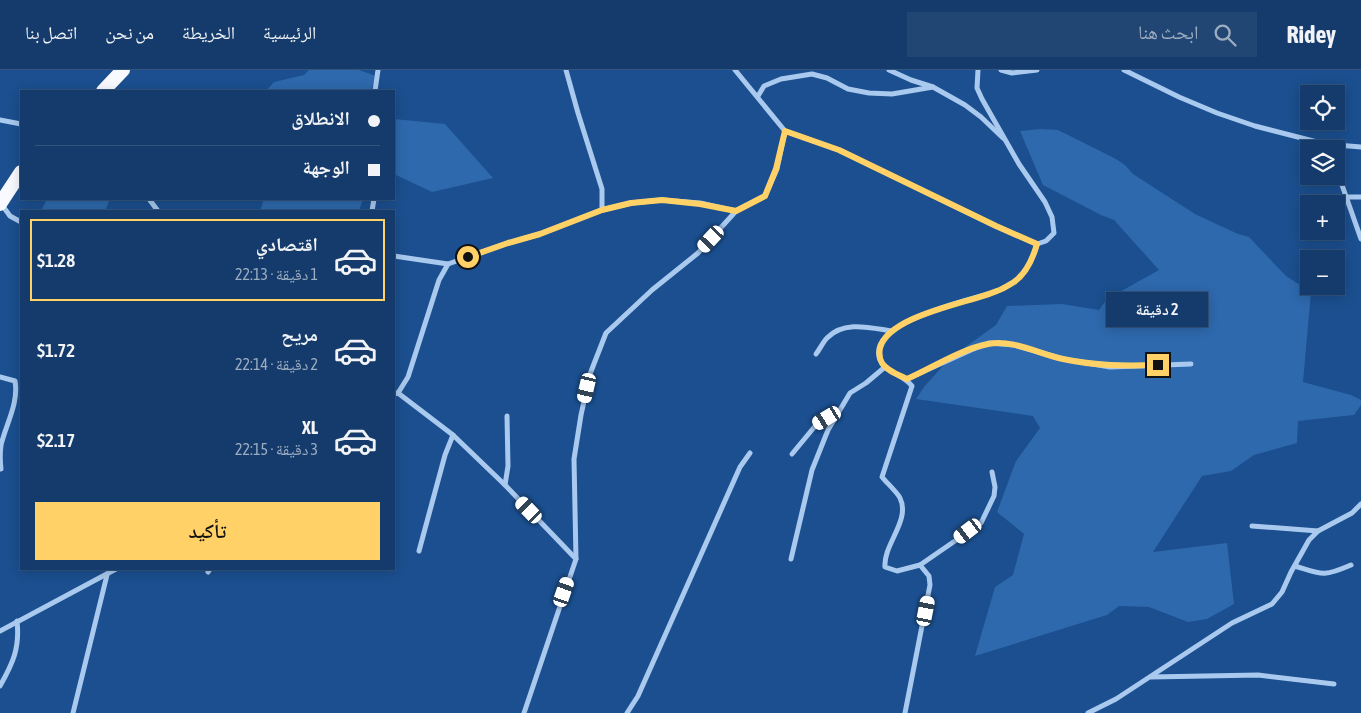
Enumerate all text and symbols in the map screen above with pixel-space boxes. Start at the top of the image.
search box [907,12,1257,57]
text: ابحث هنا [1138,21,1199,43]
icon: search [1211,21,1239,49]
text: Ridey [1287,21,1336,48]
text: اتصل بنا [25,22,77,43]
text: من نحن [105,22,154,43]
text: الخريطة [182,22,235,43]
text: الرئيسية [263,22,316,43]
map controls [1300,85,1345,295]
button: locate [1300,85,1345,130]
text: الانطلاق [291,107,350,129]
button: layers [1300,140,1345,185]
text: الوجهة [302,156,350,178]
button: + [1300,195,1345,240]
car [695,223,726,255]
text: اقتصادي [256,233,318,255]
icon: car [333,238,378,283]
route start [457,246,479,268]
text: $1.28 [37,249,75,271]
button: − [1300,250,1345,295]
text: 1 دقيقة · 22:13 [235,265,318,283]
callout: 2 دقيقة [1107,292,1209,328]
text: 2 دقيقة [1136,300,1178,318]
text: مريح [281,323,318,345]
icon: car [333,328,378,373]
text: $1.72 [37,339,75,361]
route end [1147,354,1169,376]
text: 2 دقيقة · 22:14 [235,355,318,373]
car [576,372,597,404]
car [810,404,843,432]
text: XL [302,416,318,438]
icon: car [333,418,378,463]
text: $2.17 [37,429,75,451]
text: 3 دقيقة · 22:15 [235,440,318,458]
car [513,494,544,526]
button: تأكيد [35,502,380,560]
car [951,516,984,546]
car [552,575,575,609]
car [915,595,936,627]

